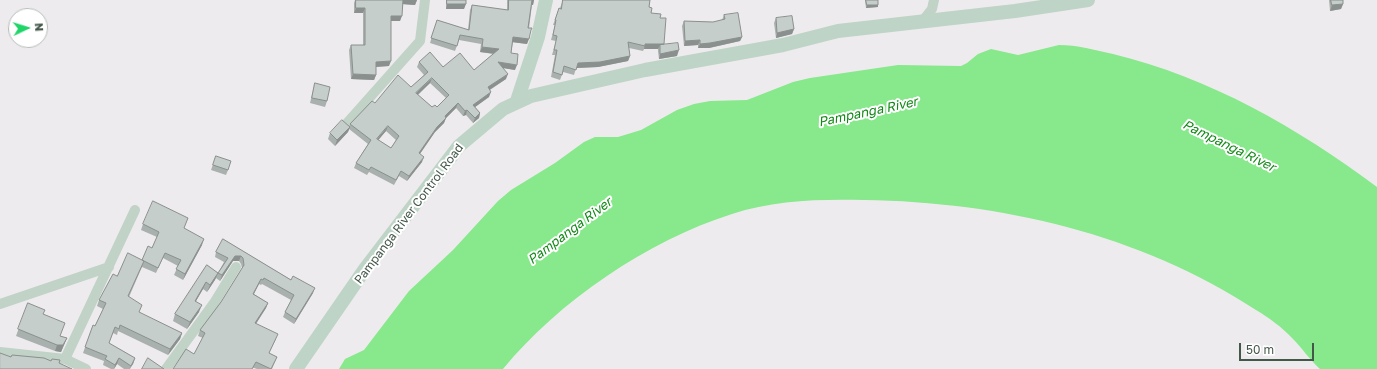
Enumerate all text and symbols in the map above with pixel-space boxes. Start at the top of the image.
north arrow [8,8,48,48]
text: N [33,23,46,32]
water label: Pampanga River [817,94,919,130]
water label: Pampanga River [1180,117,1278,175]
street label: Pampanga River Control Road [352,141,466,287]
water label: Pampanga River [525,194,615,268]
scale bar [1241,335,1316,361]
text: 50 m [1246,342,1274,357]

